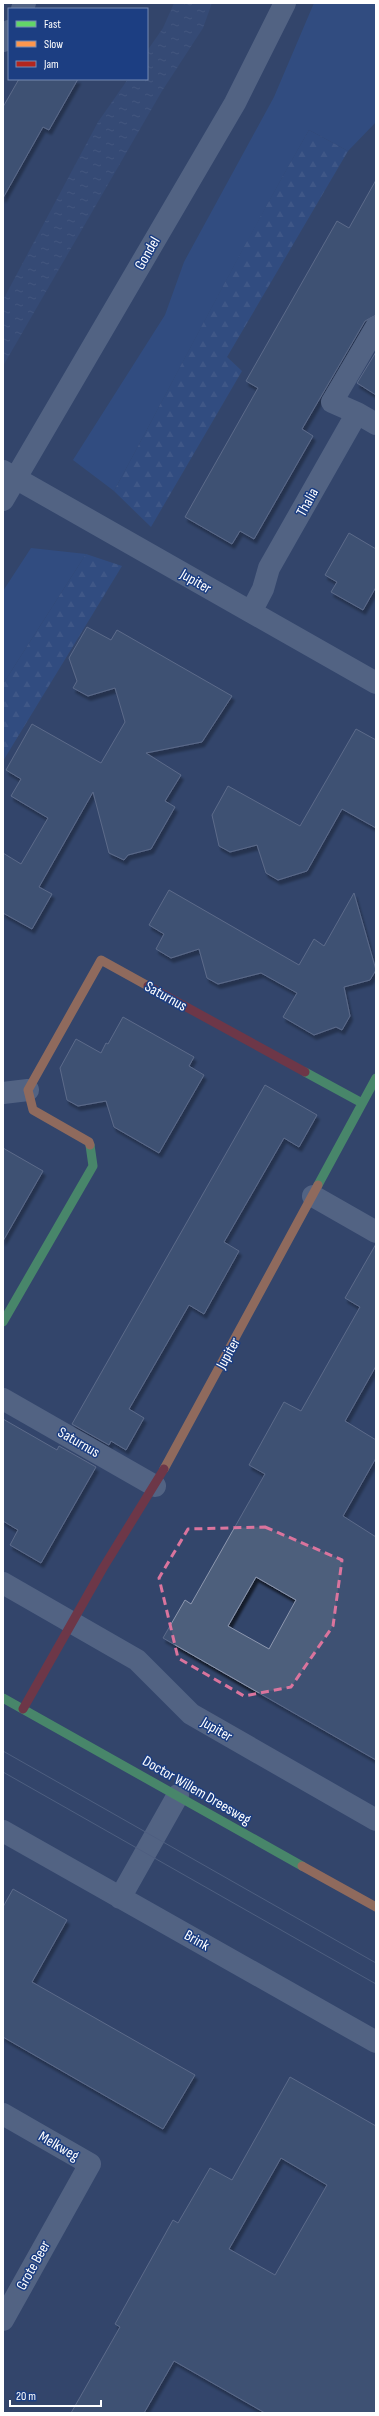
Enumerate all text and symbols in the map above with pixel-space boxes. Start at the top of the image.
legend [8,8,148,80]
text: Fast [44,17,61,32]
text: Slow [44,37,63,52]
text: Jam [43,57,59,72]
street label: Gondel [130,233,164,273]
street label: Thalia [292,484,323,520]
street label: Jupiter [176,564,215,598]
street label: Saturnus [141,977,190,1016]
street label: Jupiter [212,1334,245,1373]
street label: Saturnus [54,1423,103,1462]
street label: Jupiter [197,1712,236,1746]
street label: Doctor Willem Dreesweg [139,1752,254,1829]
street label: Brink [181,1926,213,1955]
street label: Melkweg [35,2127,82,2166]
street label: Grote Beer [12,2237,55,2293]
scale bar [10,2382,101,2408]
text: 20 m [16,2389,36,2404]

